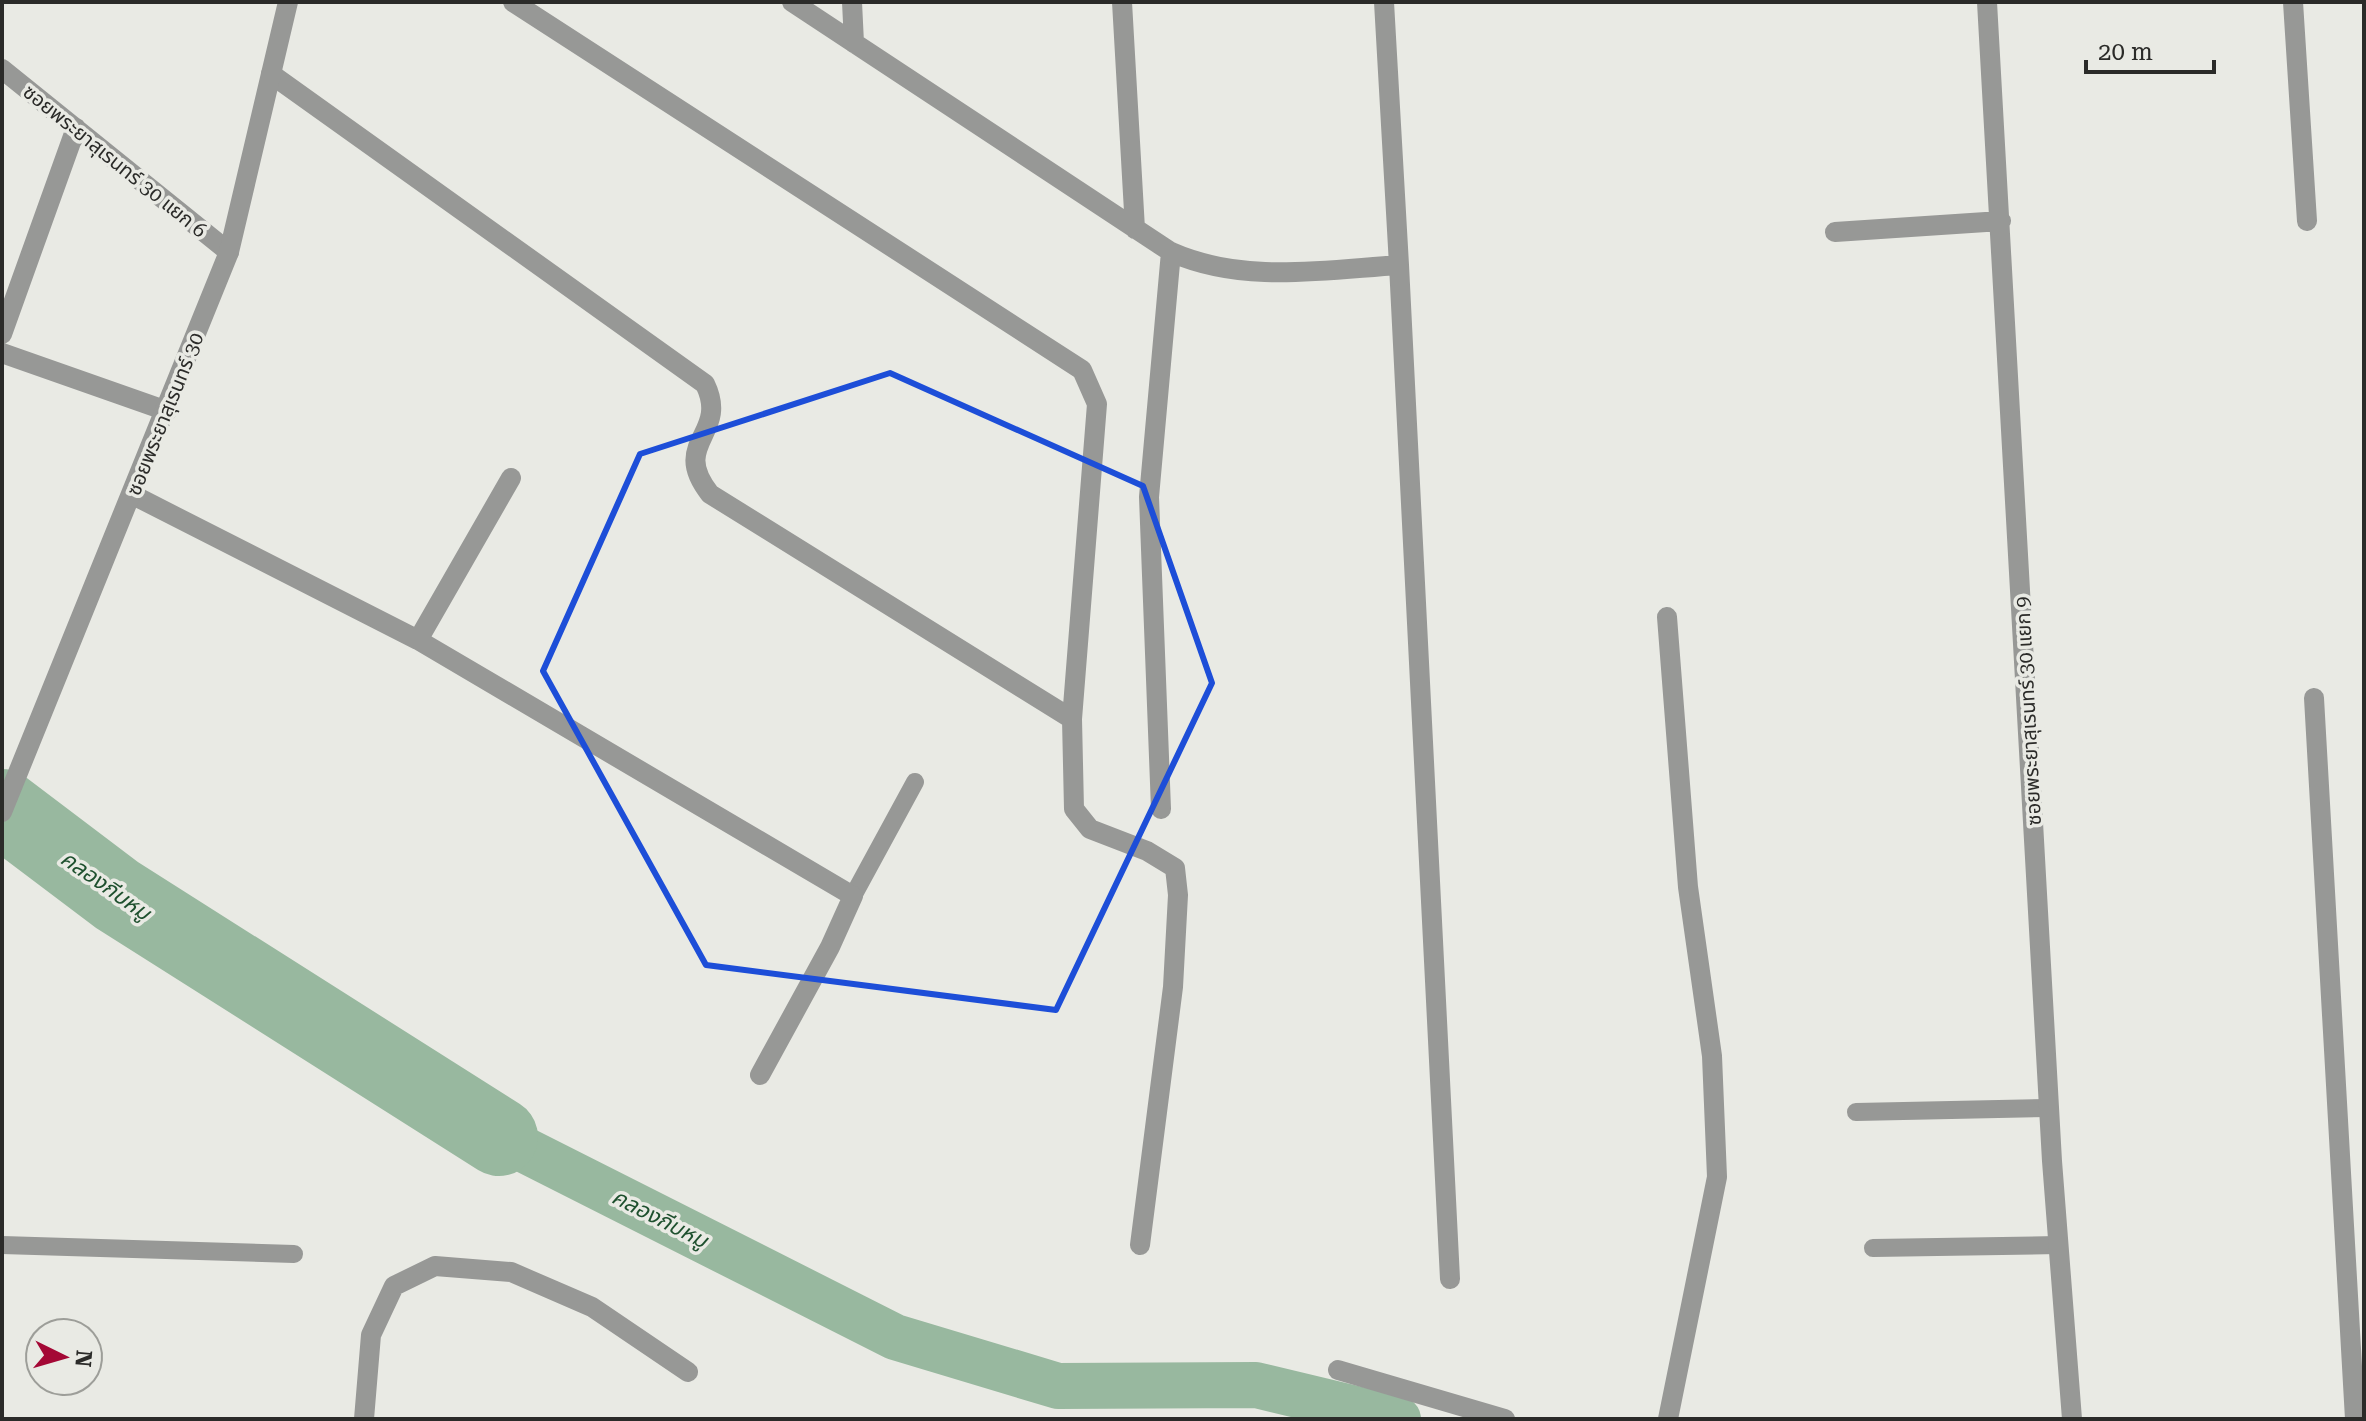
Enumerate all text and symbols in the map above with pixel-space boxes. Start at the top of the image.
scale bar [2086,24,2214,74]
text: 20 m [2098,38,2153,66]
street label: ซอยพระยาสุเรนทร์ 30 แยก 6 [18,79,212,243]
street label: ซอยพระยาสุเรนทร์ 30 [121,329,209,499]
street label: ซอยพระยาสุเรนทร์ 30 แยก 9 [2010,596,2046,826]
water label: คลองกีบหมู [56,846,156,927]
water label: คลองกีบหมู [608,1184,713,1255]
north arrow [24,1317,104,1397]
text: N [70,1349,97,1368]

